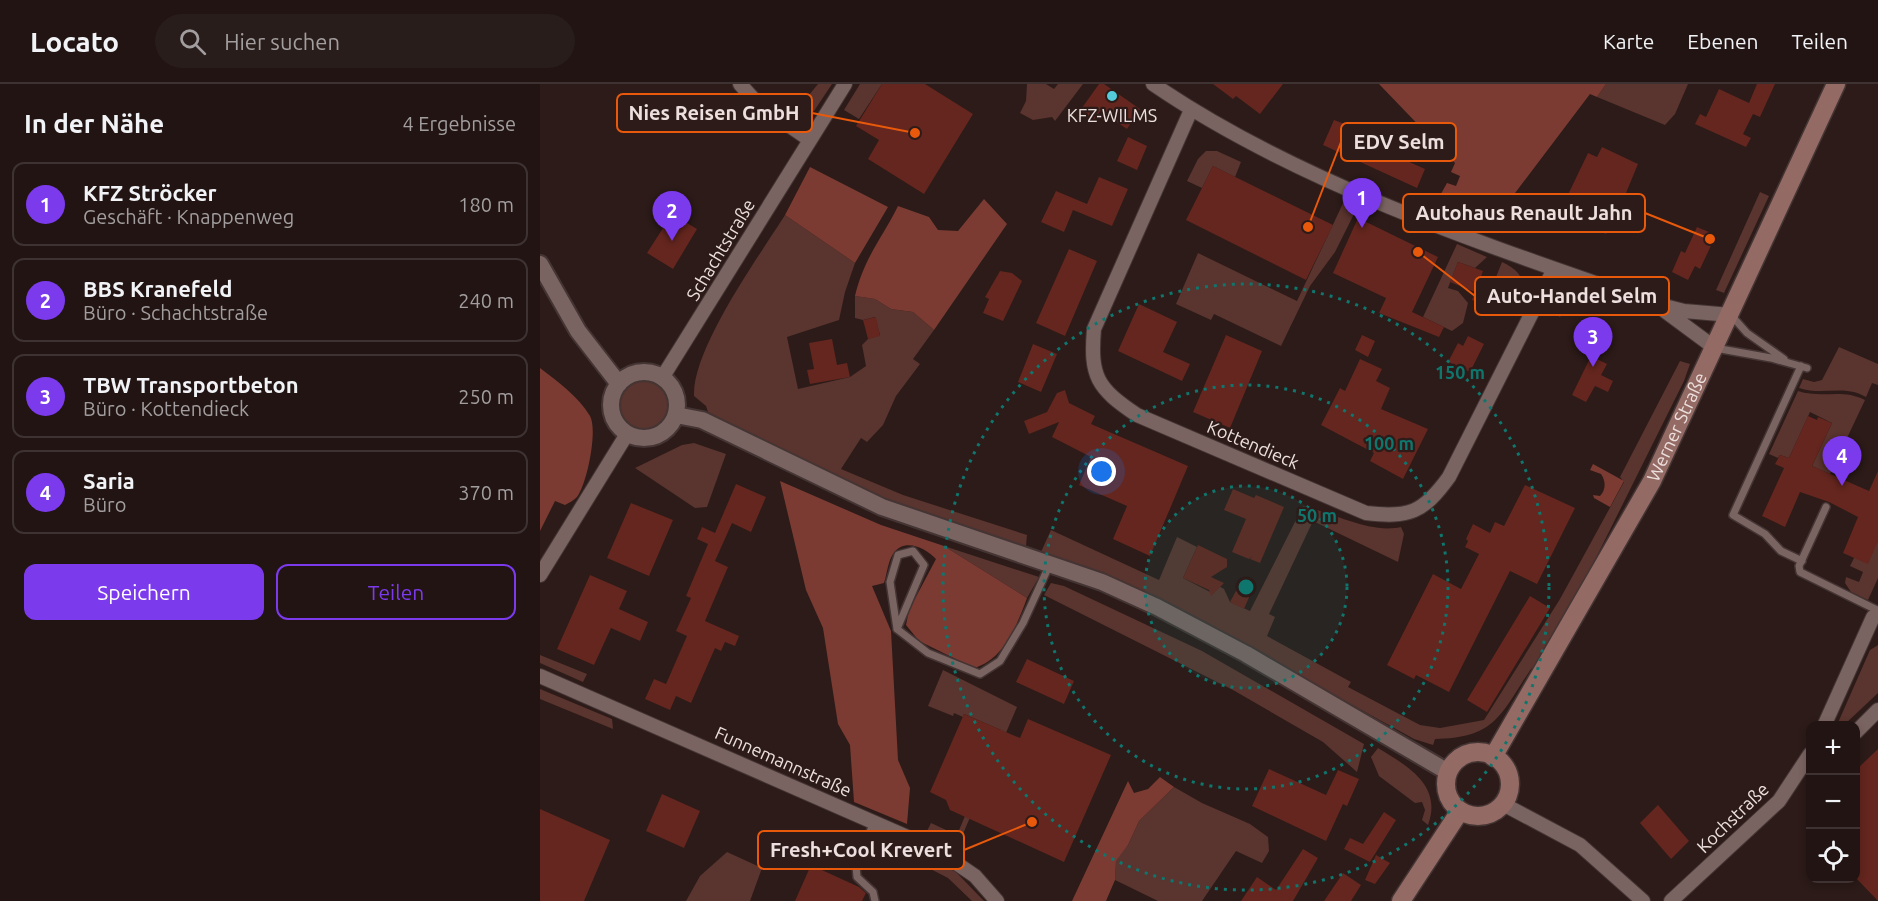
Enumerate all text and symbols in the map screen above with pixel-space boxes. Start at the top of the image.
search box [155,14,575,68]
icon: search [176,25,209,58]
text: Locato [30,26,119,57]
text: Hier suchen [224,29,340,54]
text: Karte [1603,29,1654,53]
text: Ebenen [1687,29,1759,53]
text: Teilen [1792,29,1848,53]
marker: KFZ-WILMS [1105,89,1119,103]
callout: Nies Reisen GmbH [617,94,812,132]
text: Nies Reisen GmbH [629,101,799,124]
place label: KFZ-WILMS [1067,105,1157,125]
text: In der Nähe [24,109,164,138]
text: 4 Ergebnisse [402,112,516,135]
callout: EDV Selm [1341,123,1456,161]
text: EDV Selm [1354,130,1444,153]
pin: 1 [1342,178,1382,228]
text: KFZ Ströcker [83,180,217,205]
pin: 2 [652,192,692,241]
text: 1 [40,193,51,216]
text: 180 m [458,193,514,216]
callout: Autohaus Renault Jahn [1403,194,1645,232]
street label: Schachtstraße [682,195,758,304]
text: Autohaus Renault Jahn [1415,201,1633,224]
text: Geschäft · Knappenweg [83,205,294,228]
text: BBS Kranefeld [83,276,232,301]
callout: Auto-Handel Selm [1475,277,1669,315]
text: Auto-Handel Selm [1487,284,1657,307]
text: 2 [40,289,51,312]
text: 240 m [458,289,514,312]
text: Büro · Schachtstraße [83,301,268,324]
pin: 3 [1574,318,1612,367]
text: 150 m [1435,362,1485,382]
street label: Werner Straße [1642,369,1710,484]
text: TBW Transportbeton [83,372,299,397]
text: 3 [40,385,51,408]
text: 250 m [458,385,514,408]
text: Büro · Kottendieck [83,397,249,420]
street label: Kottendieck [1204,416,1302,472]
text: 100 m [1364,433,1414,453]
pin: 4 [1822,436,1862,486]
your location [1087,457,1116,486]
text: Saria [83,468,135,493]
text: 4 [40,481,51,504]
text: 370 m [458,481,514,504]
text: Büro [83,493,126,516]
text: 50 m [1297,505,1337,525]
button: Speichern [24,564,264,620]
button: Teilen [276,564,516,620]
centre of rings [1236,577,1256,597]
map controls [1806,721,1860,883]
button: + [1806,721,1860,775]
street label: Funnemannstraße [712,722,855,800]
button: − [1806,775,1860,829]
street label: Kochstraße [1692,778,1772,856]
button: locate [1806,829,1860,883]
callout: Fresh+Cool Krevert [758,831,964,869]
text: Fresh+Cool Krevert [770,838,952,861]

